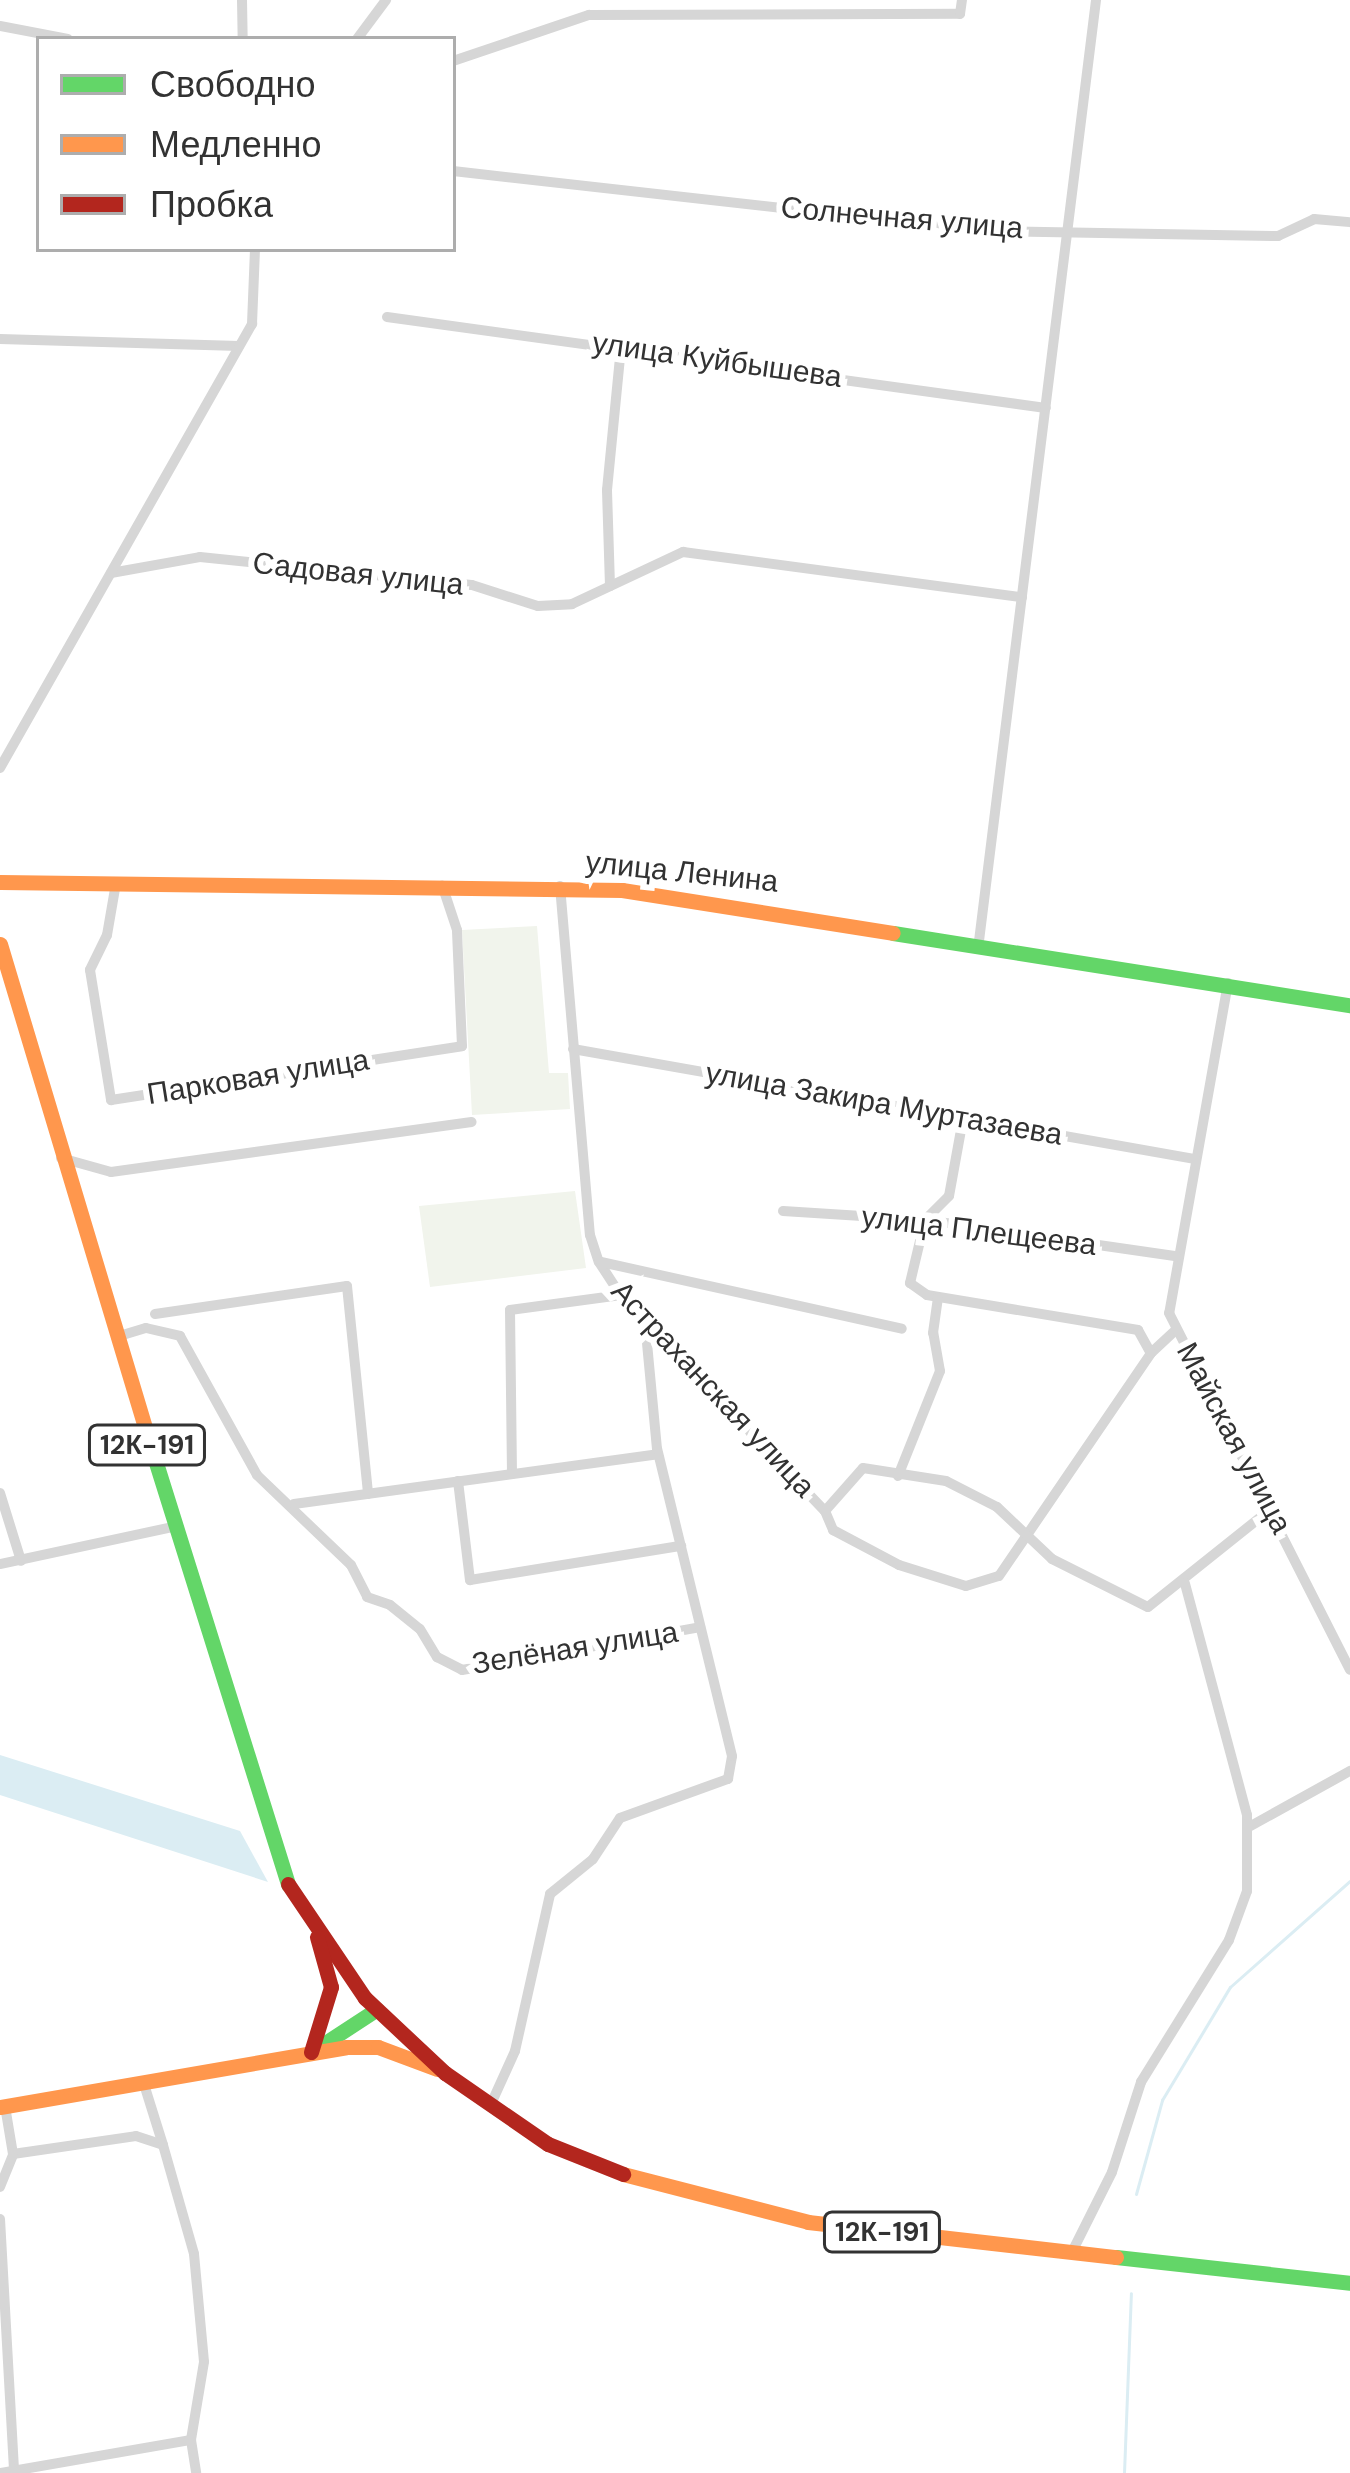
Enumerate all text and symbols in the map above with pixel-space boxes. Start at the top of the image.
legend [36,36,456,252]
text: Свободно [150,61,316,108]
text: Медленно [150,121,321,168]
text: Пробка [150,181,273,228]
street label: Солнечная улица [779,189,1025,247]
street label: улица Куйбышева [590,325,844,395]
street label: Садовая улица [251,545,465,603]
street label: улица Ленина [584,844,780,900]
street label: Парковая улица [145,1042,371,1112]
street label: улица Закира Муртазаева [703,1055,1065,1153]
street label: улица Плещеева [860,1199,1098,1263]
street label: Астраханская улица [604,1274,822,1504]
street label: Майская улица [1169,1336,1299,1540]
road number: 12К-191 [87,1424,207,1466]
street label: Зелёная улица [469,1614,681,1682]
road number: 12К-191 [822,2211,942,2253]

